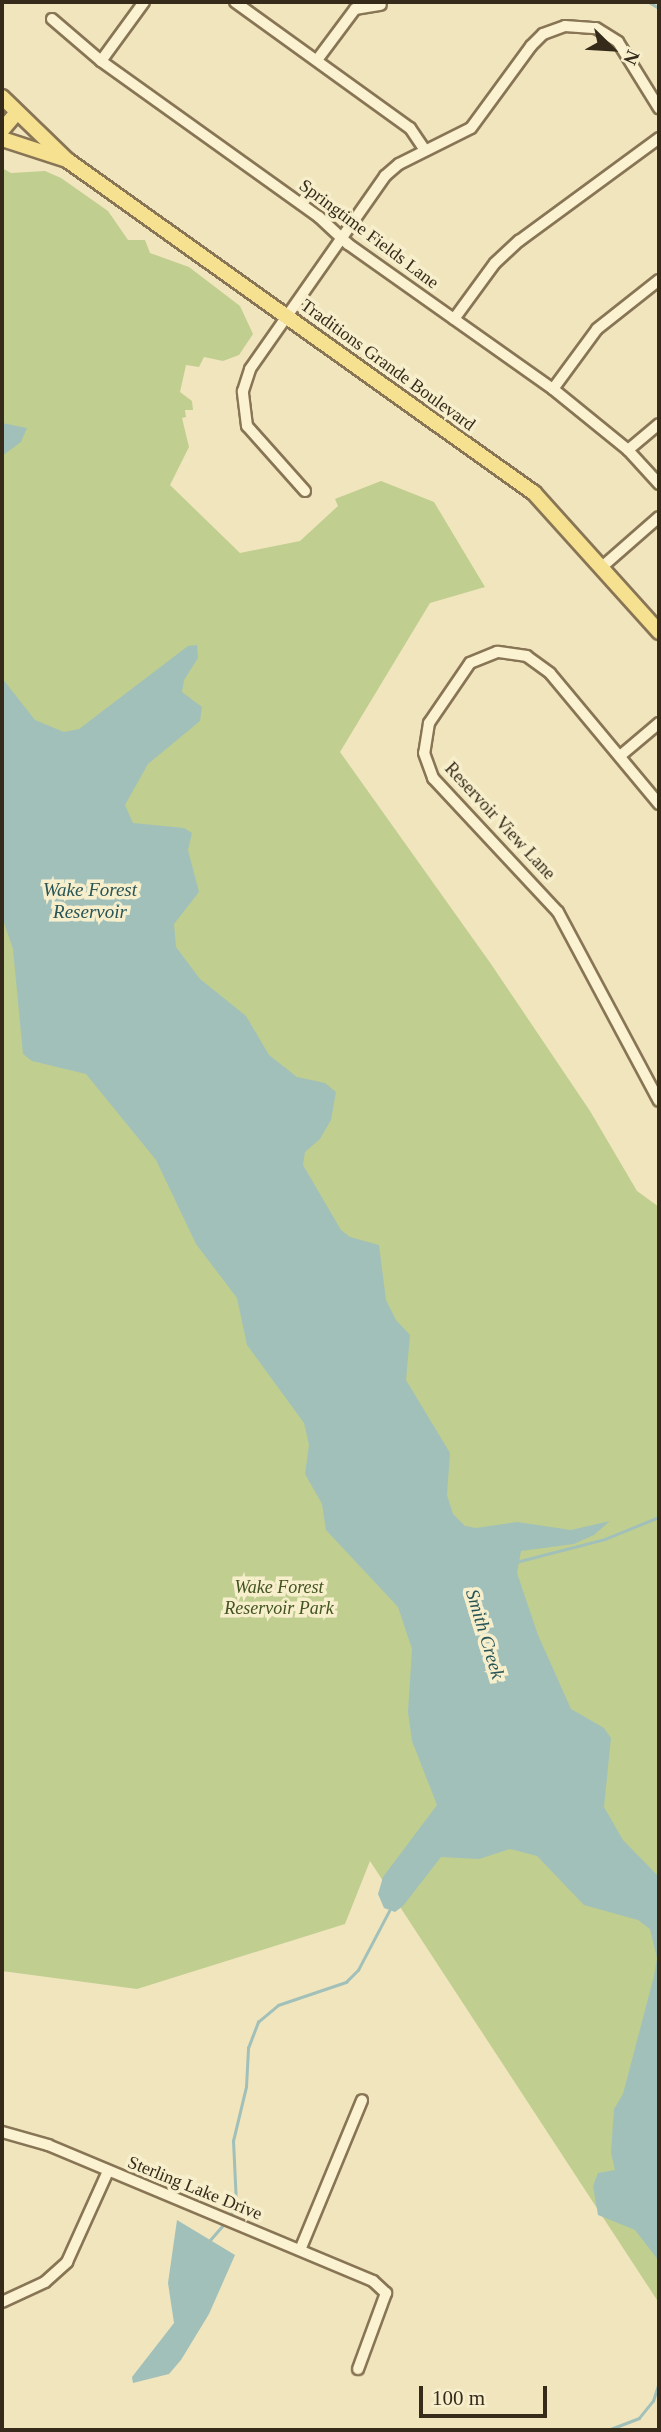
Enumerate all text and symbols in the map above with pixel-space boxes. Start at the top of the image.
north arrow [577,14,647,84]
text: N [619,47,644,68]
street label: Springtime Fields Lane [295,175,443,293]
street label: Traditions Grande Boulevard [297,294,479,436]
street label: Reservoir View Lane [440,758,560,884]
water label: Wake Forest Reservoir [43,879,137,923]
park label: Wake Forest Reservoir Park [224,1577,334,1620]
water label: Smith Creek [461,1586,509,1682]
street label: Sterling Lake Drive [125,2151,265,2225]
scale bar [423,2372,551,2416]
text: 100 m [432,2386,485,2410]

